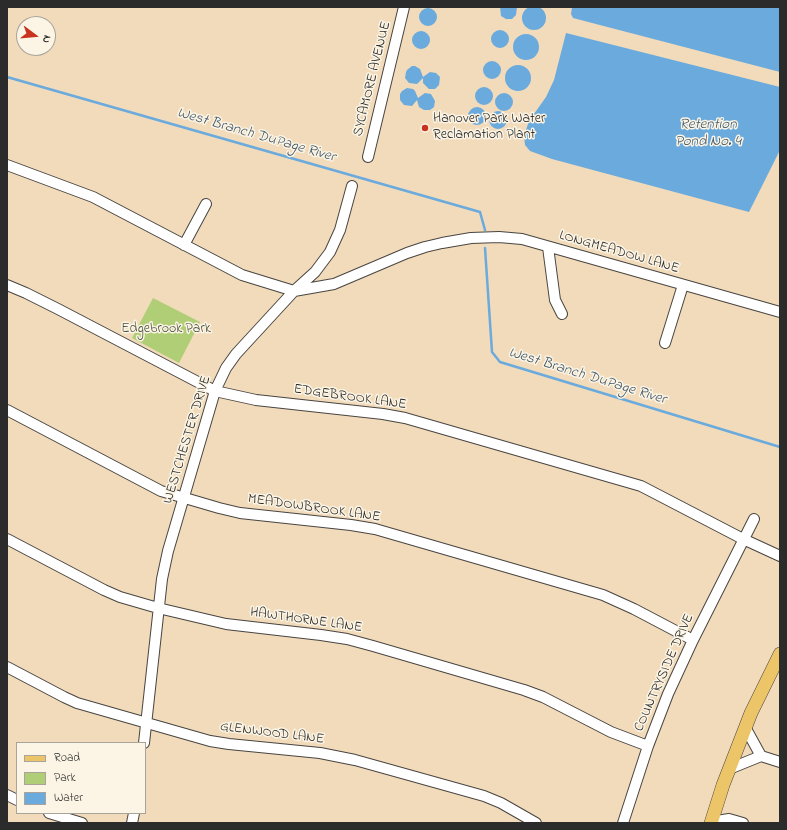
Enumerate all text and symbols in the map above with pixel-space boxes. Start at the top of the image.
north arrow [16,16,56,56]
street label: SYCAMORE AVENUE [351,20,395,138]
text: N [38,33,55,45]
water label: West Branch DuPage River [175,105,337,167]
place label: Hanover Park Water Reclamation Plant [433,112,545,144]
water label: Retention Pond No. 4 [675,117,741,152]
marker: Hanover Park Water Reclamation Plant [420,123,430,133]
street label: LONGMEADOW LANE [557,228,681,278]
park label: Edgebrook Park [121,322,211,338]
water label: West Branch DuPage River [506,344,668,410]
street label: WESTCHESTER DRIVE [161,374,215,506]
street label: EDGEBROOK LANE [293,382,407,414]
street label: MEADOWBROOK LANE [247,491,381,527]
street label: HAWTHORNE LANE [249,605,363,637]
street label: COUNTRYSIDE DRIVE [631,612,699,734]
street label: GLENWOOD LANE [219,719,325,749]
legend [16,742,146,814]
text: Road [54,749,80,767]
text: Park [54,769,76,787]
text: Water [54,789,83,807]

